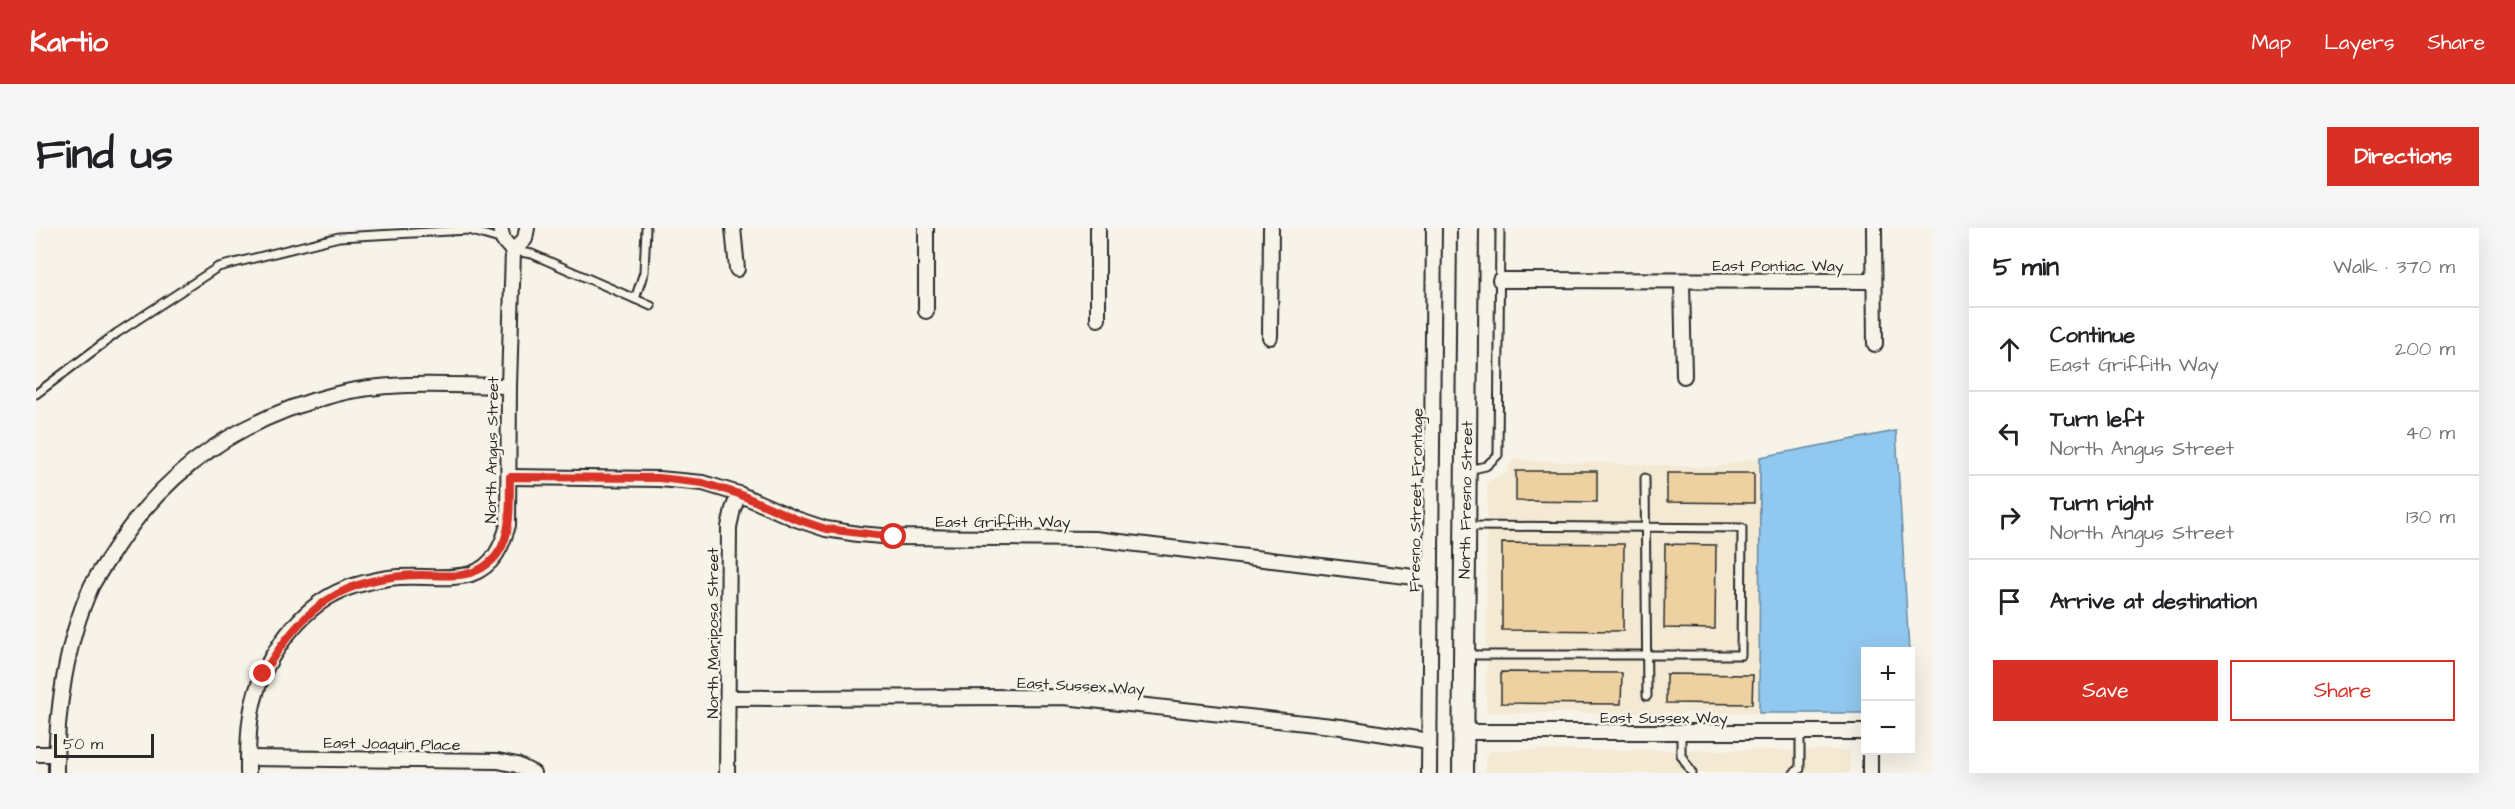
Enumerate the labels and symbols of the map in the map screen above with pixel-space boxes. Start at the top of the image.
street label: East Pontiac Way [1712,255,1844,278]
street label: North Angus Street [480,376,505,524]
street label: Fresno Street Frontage [1403,407,1430,592]
street label: North Fresno Street [1454,420,1478,579]
street label: East Griffith Way [935,511,1071,534]
route start [880,523,906,549]
street label: North Mariposa Street [702,547,724,719]
route end [249,660,275,686]
street label: East Sussex Way [1017,672,1145,701]
street label: East Sussex Way [1600,707,1728,730]
scale bar [54,731,154,758]
street label: East Joaquin Place [323,732,461,756]

